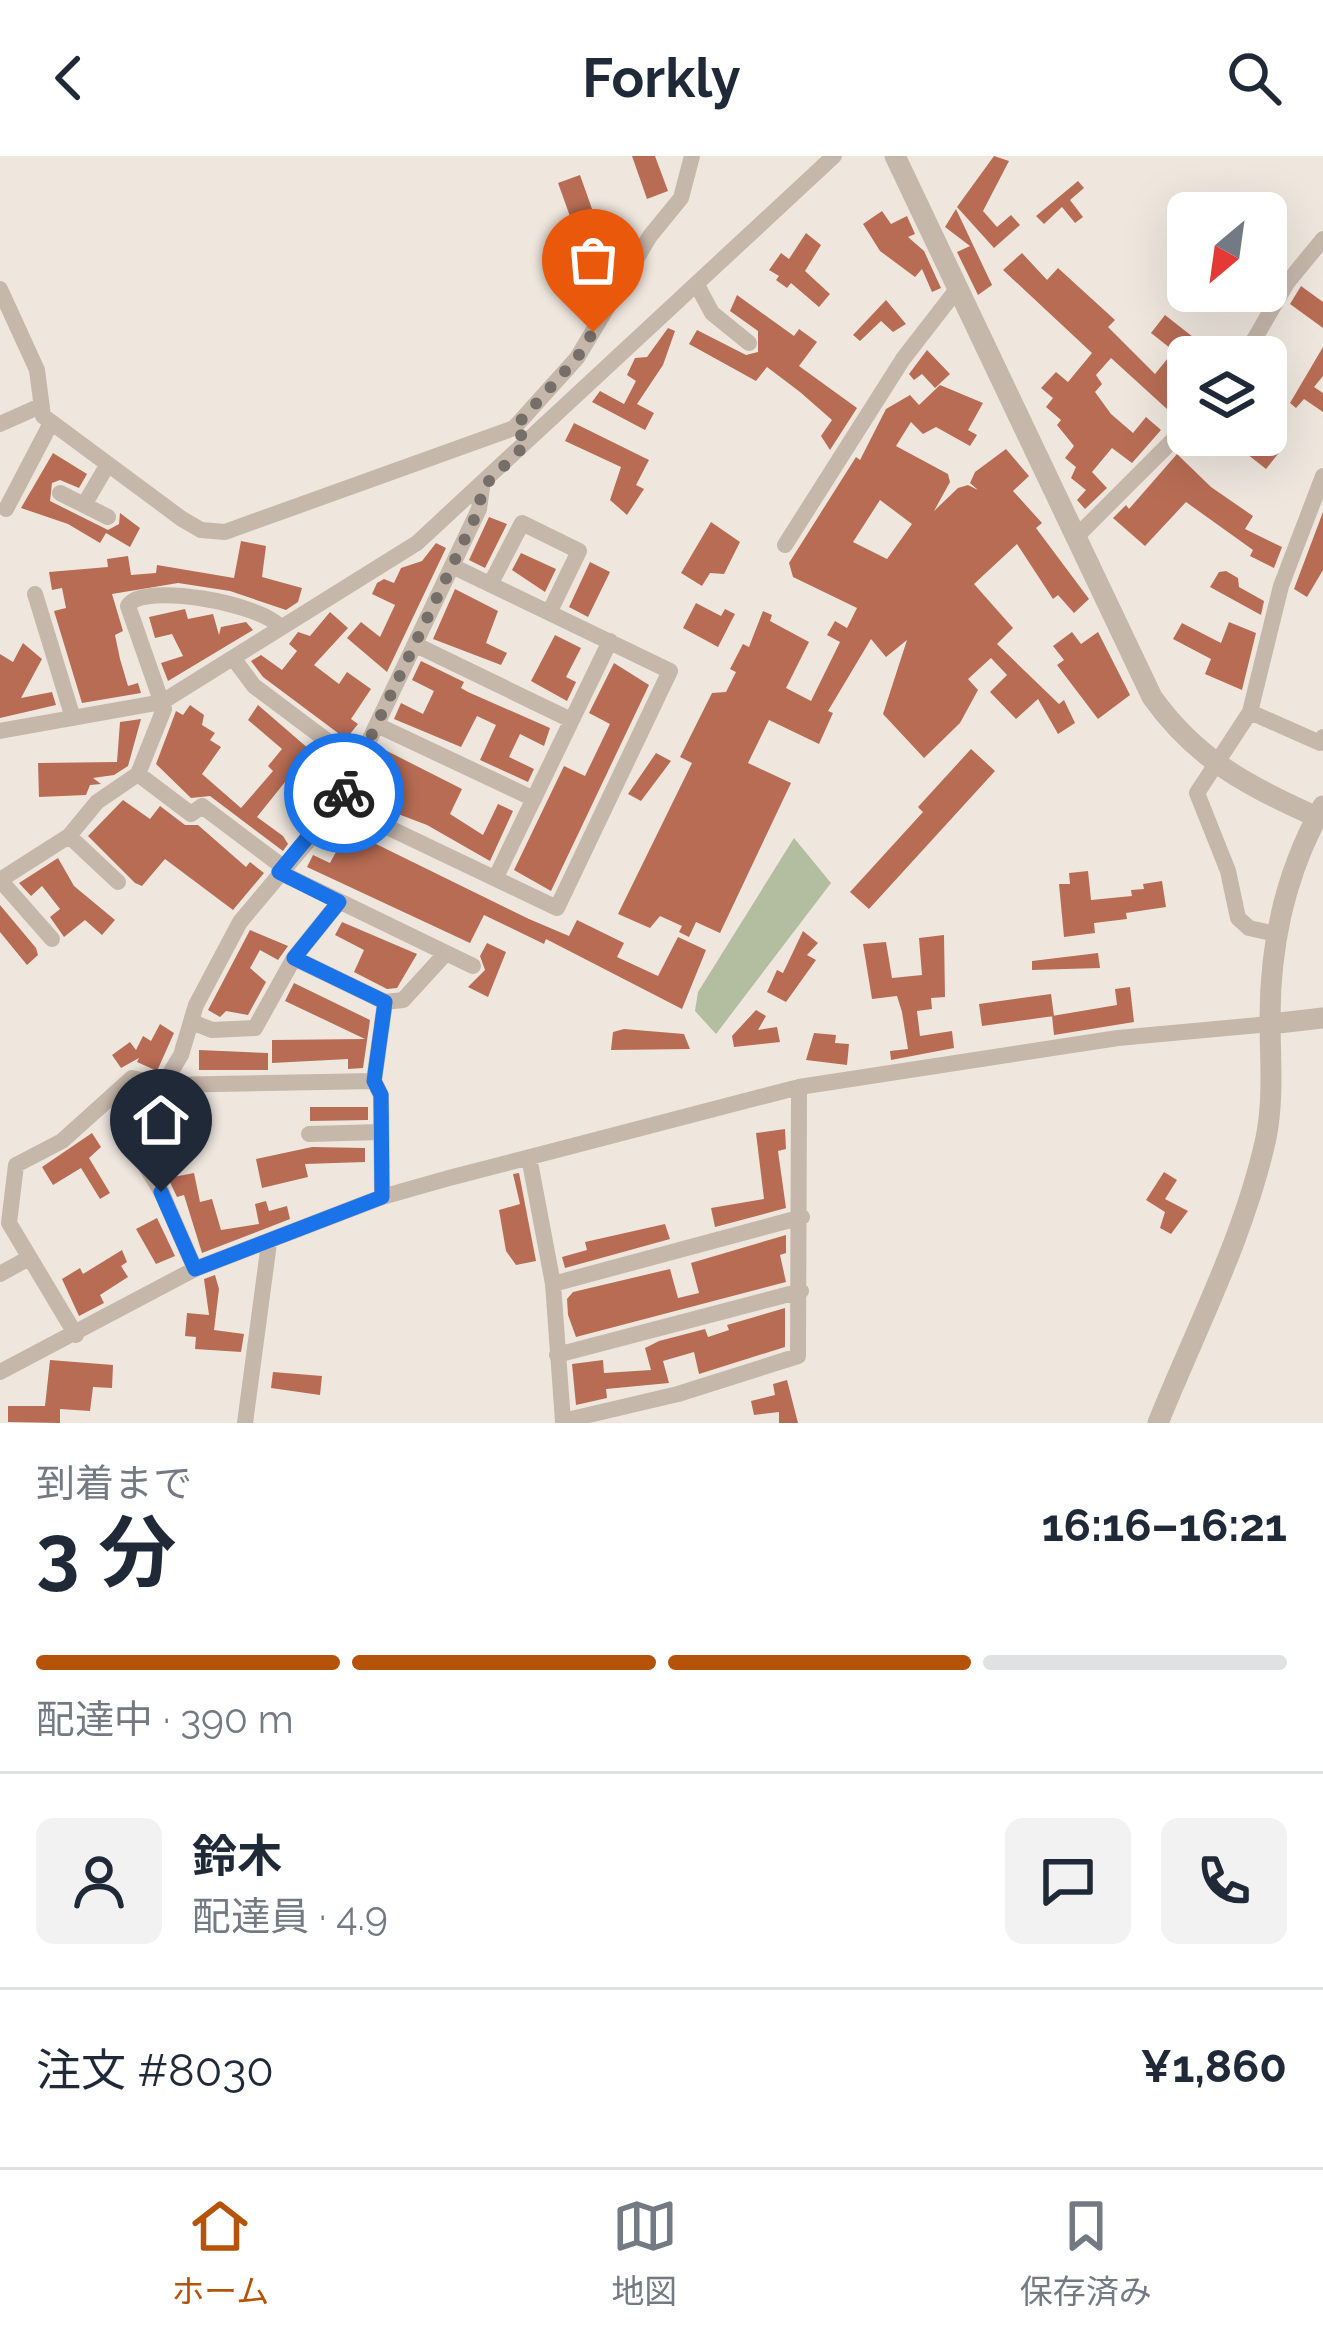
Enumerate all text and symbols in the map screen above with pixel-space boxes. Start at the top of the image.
icon: back [36,45,102,111]
icon: search [1221,45,1287,111]
text: Forkly [582,46,741,110]
north arrow [1167,192,1287,312]
map controls [1167,192,1287,456]
pin [542,209,644,332]
icon: bag [560,227,626,293]
button: layers [1167,336,1287,456]
courier [284,733,404,853]
icon: bike [311,760,377,826]
pin [110,1069,212,1192]
icon: home [128,1087,194,1153]
text: 到着まで [36,1460,192,1506]
text: 16:16–16:21 [1041,1499,1287,1552]
text: 3 分 [36,1507,176,1598]
text: 配達中 · 390 m [36,1696,294,1742]
button: person [36,1818,162,1944]
button: chat [1005,1818,1131,1944]
button: phone [1161,1818,1287,1944]
text: 鈴木 [192,1830,282,1883]
text: 配達員 · 4.9 [192,1893,388,1939]
text: ¥1,860 [1140,2040,1287,2093]
text: 注文 #8030 [36,2044,274,2097]
tab: ホーム [171,2193,269,2313]
tab: 地図 [612,2193,678,2313]
tab: 保存済み [1020,2193,1152,2313]

